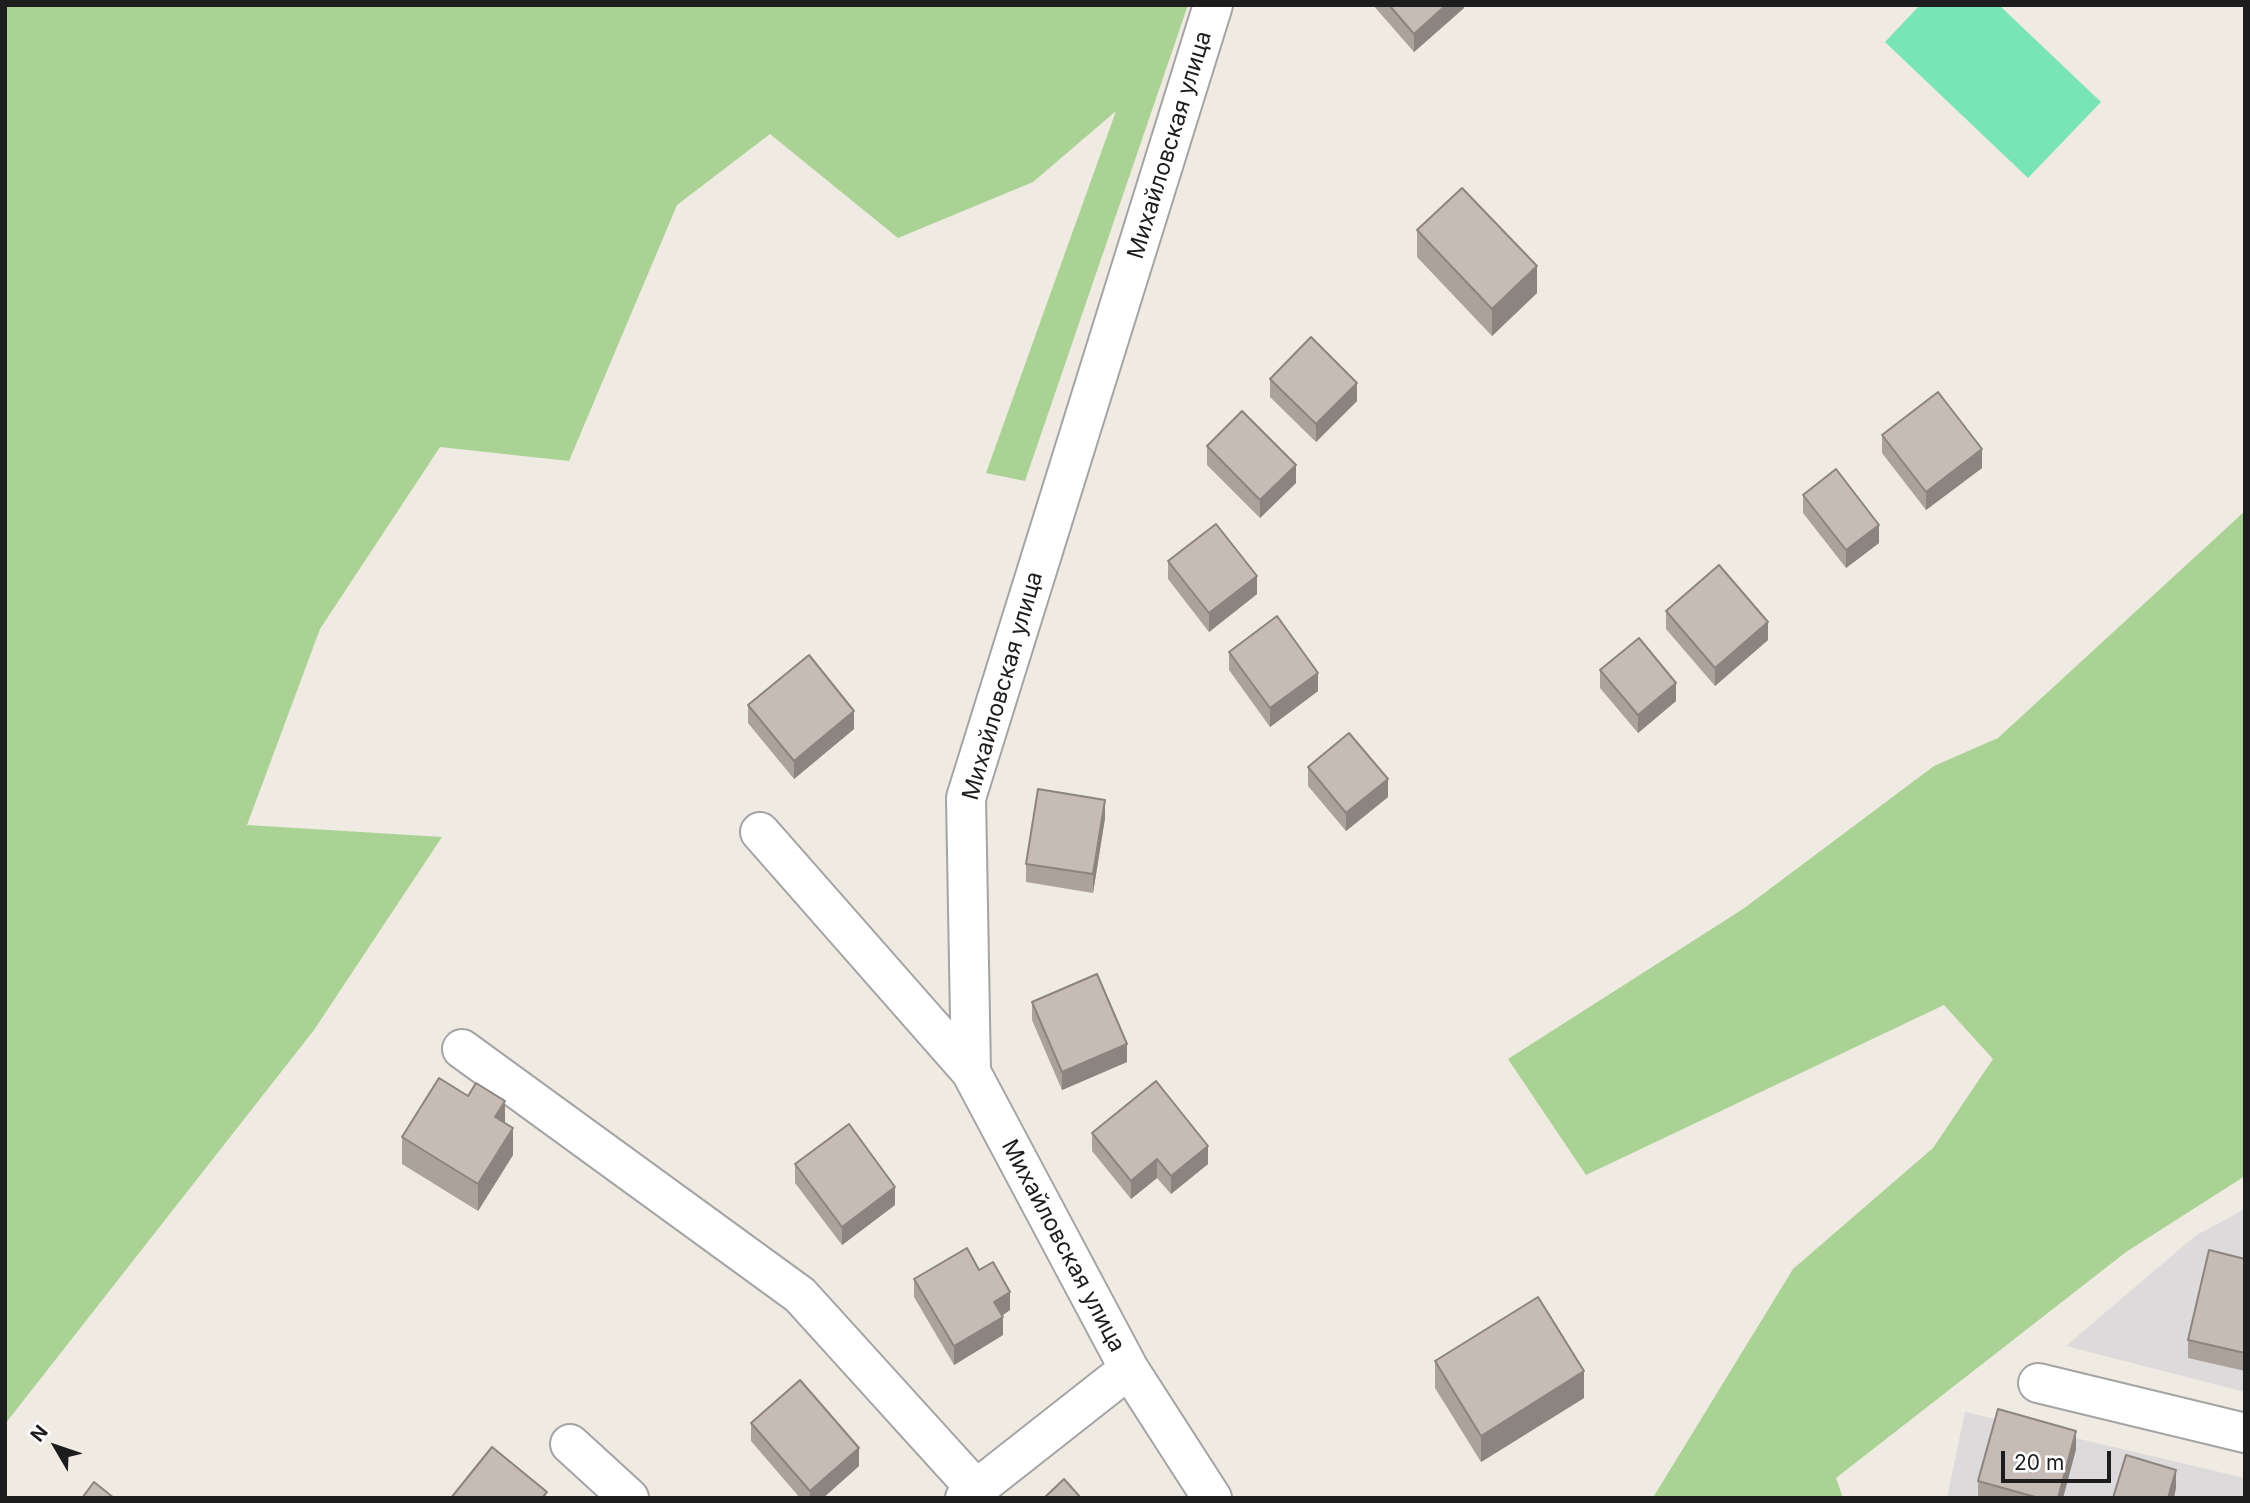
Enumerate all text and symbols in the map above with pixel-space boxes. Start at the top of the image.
street label: Михайловская улица [1122,28,1218,262]
street label: Михайловская улица [957,568,1049,804]
street label: Михайловская улица [995,1135,1131,1357]
north arrow [21,1412,91,1482]
text: N [26,1421,53,1446]
scale bar [2005,1436,2115,1480]
text: 20 m [2014,1450,2064,1475]

